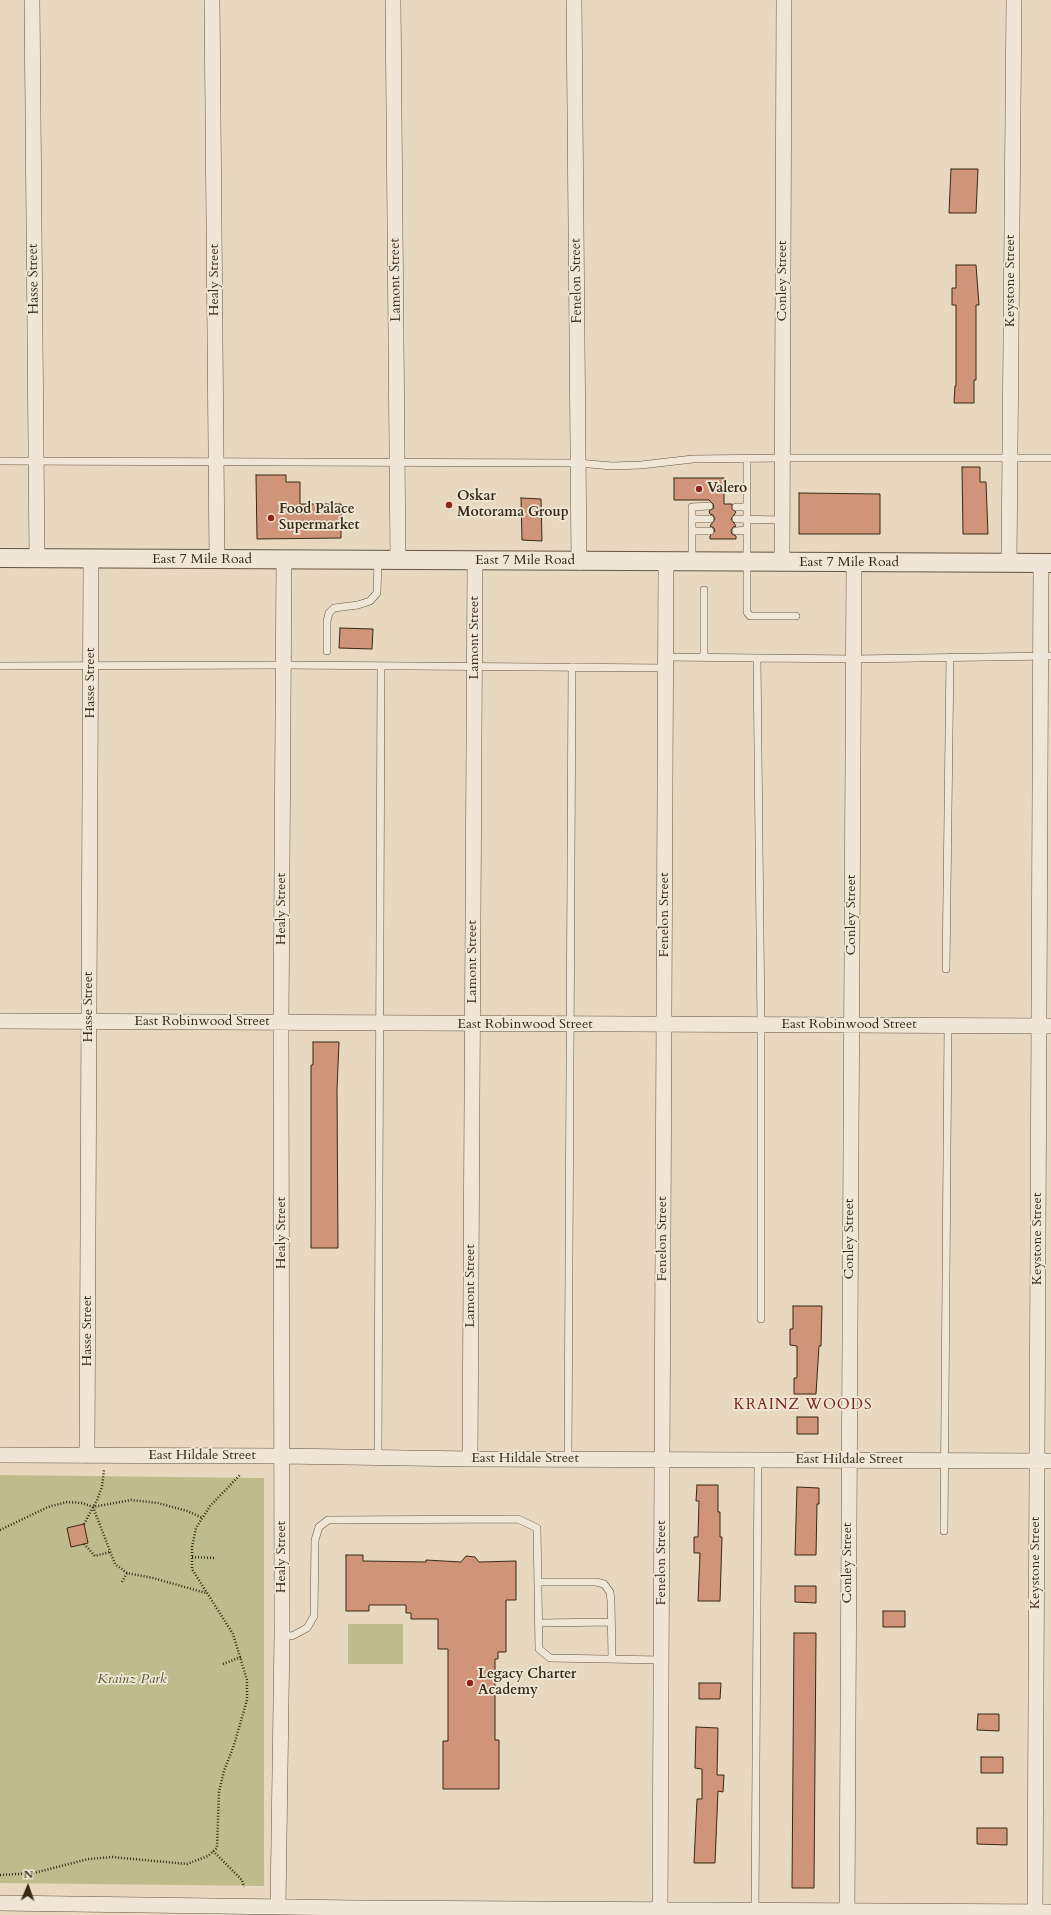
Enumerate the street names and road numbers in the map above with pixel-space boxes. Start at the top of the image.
street label: Keystone Street [1003,235,1019,327]
street label: Lamont Street [387,238,405,322]
street label: Fenelon Street [568,238,586,324]
street label: Conley Street [775,241,791,321]
street label: Hasse Street [25,243,43,315]
street label: Healy Street [207,244,223,316]
street label: East 7 Mile Road [152,552,252,568]
street label: East 7 Mile Road [475,553,575,569]
street label: East 7 Mile Road [799,555,899,571]
street label: Lamont Street [467,596,483,680]
street label: Hasse Street [83,648,99,718]
street label: Fenelon Street [657,872,673,958]
street label: Healy Street [274,873,290,945]
street label: Conley Street [844,875,860,955]
street label: Lamont Street [465,920,481,1004]
street label: Hasse Street [81,972,97,1042]
street label: East Robinwood Street [134,1014,270,1030]
street label: East Robinwood Street [457,1017,593,1033]
street label: East Robinwood Street [781,1017,917,1033]
street label: Keystone Street [1030,1193,1046,1285]
street label: Fenelon Street [655,1196,671,1282]
street label: Healy Street [274,1197,290,1269]
street label: Conley Street [842,1199,858,1279]
street label: Lamont Street [463,1244,479,1328]
street label: Hasse Street [80,1296,96,1366]
street label: East Hildale Street [148,1448,256,1464]
street label: East Hildale Street [471,1451,579,1467]
street label: East Hildale Street [795,1452,903,1468]
street label: Keystone Street [1028,1517,1044,1609]
street label: Fenelon Street [654,1520,670,1606]
street label: Healy Street [274,1521,290,1593]
street label: Conley Street [840,1523,856,1603]

